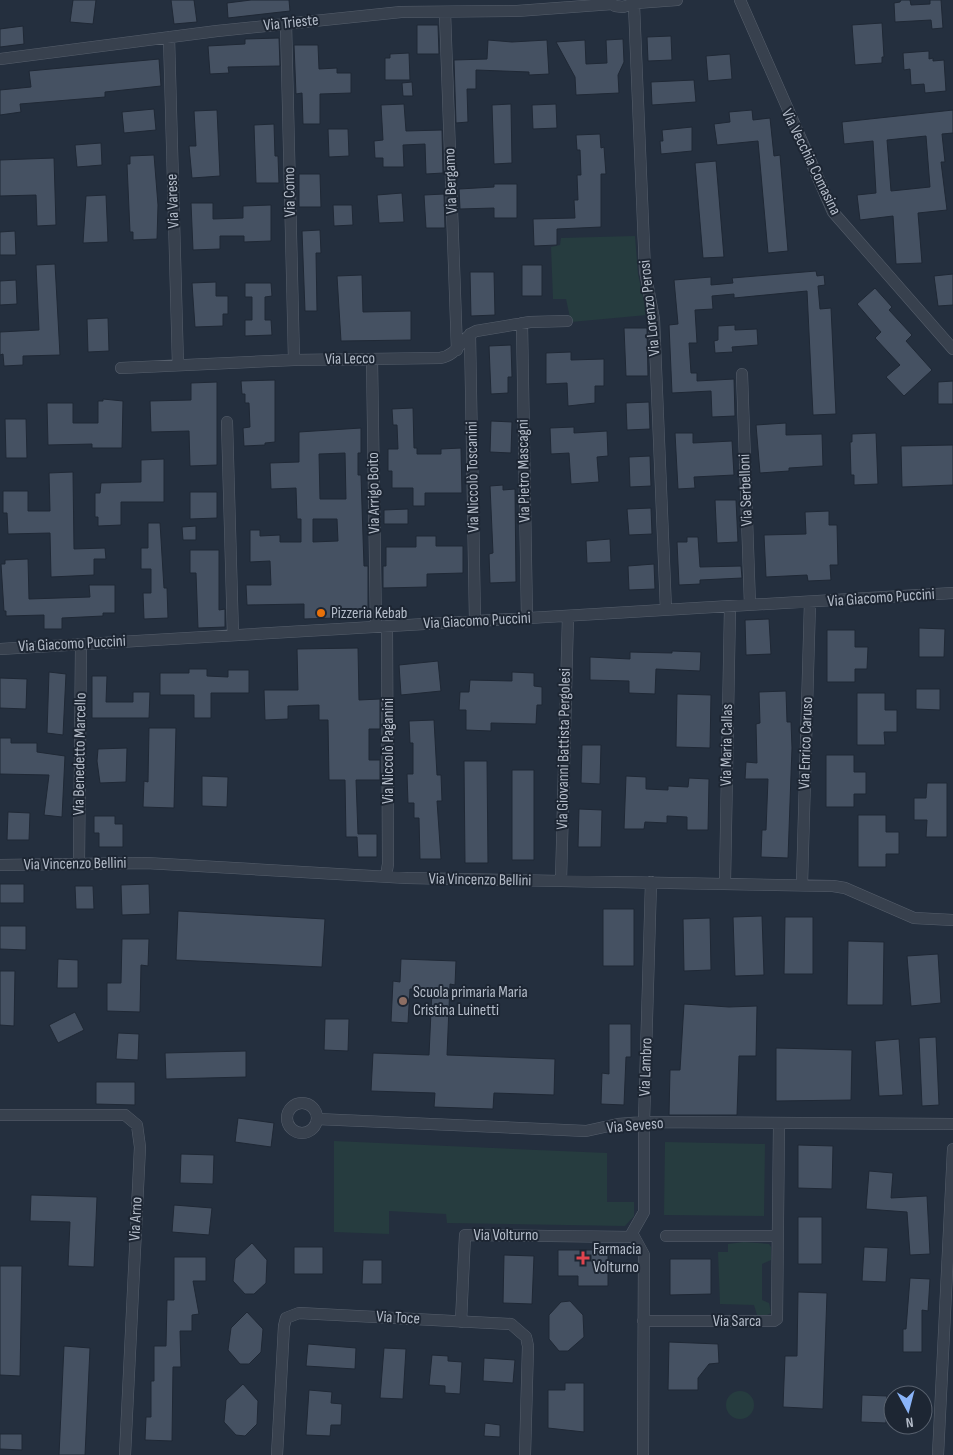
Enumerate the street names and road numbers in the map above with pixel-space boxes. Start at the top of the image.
street label: Via Trieste [263,11,319,35]
street label: Via Vecchia Comasina [777,106,845,218]
street label: Via Bergamo [440,148,462,214]
street label: Via Como [280,167,300,217]
street label: Via Varese [163,173,183,229]
street label: Via Lorenzo Perosi [636,259,664,357]
street label: Via Lecco [325,349,375,369]
street label: Via Pietro Mascagni [514,419,534,523]
street label: Via Niccolò Toscanini [463,421,483,533]
street label: Via Arrigo Boito [364,452,384,534]
street label: Via Serbelloni [735,454,757,526]
street label: Via Giacomo Puccini [827,585,935,611]
street label: Via Giacomo Puccini [423,609,531,633]
street label: Via Giacomo Puccini [18,632,126,656]
street label: Via Giovanni Battista Pergolesi [553,668,575,830]
street label: Via Benedetto Marcello [69,692,91,816]
street label: Via Enrico Caruso [795,696,817,790]
street label: Via Niccolò Paganini [379,698,398,804]
street label: Via Maria Callas [717,703,737,786]
street label: Via Vincenzo Bellini [23,854,127,874]
street label: Via Vincenzo Bellini [428,870,532,890]
street label: Via Lambro [635,1037,657,1097]
street label: Via Seveso [606,1114,664,1138]
street label: Via Arno [125,1196,147,1242]
street label: Via Volturno [474,1226,538,1245]
street label: Via Toce [376,1307,420,1329]
street label: Via Sarca [713,1312,761,1331]

